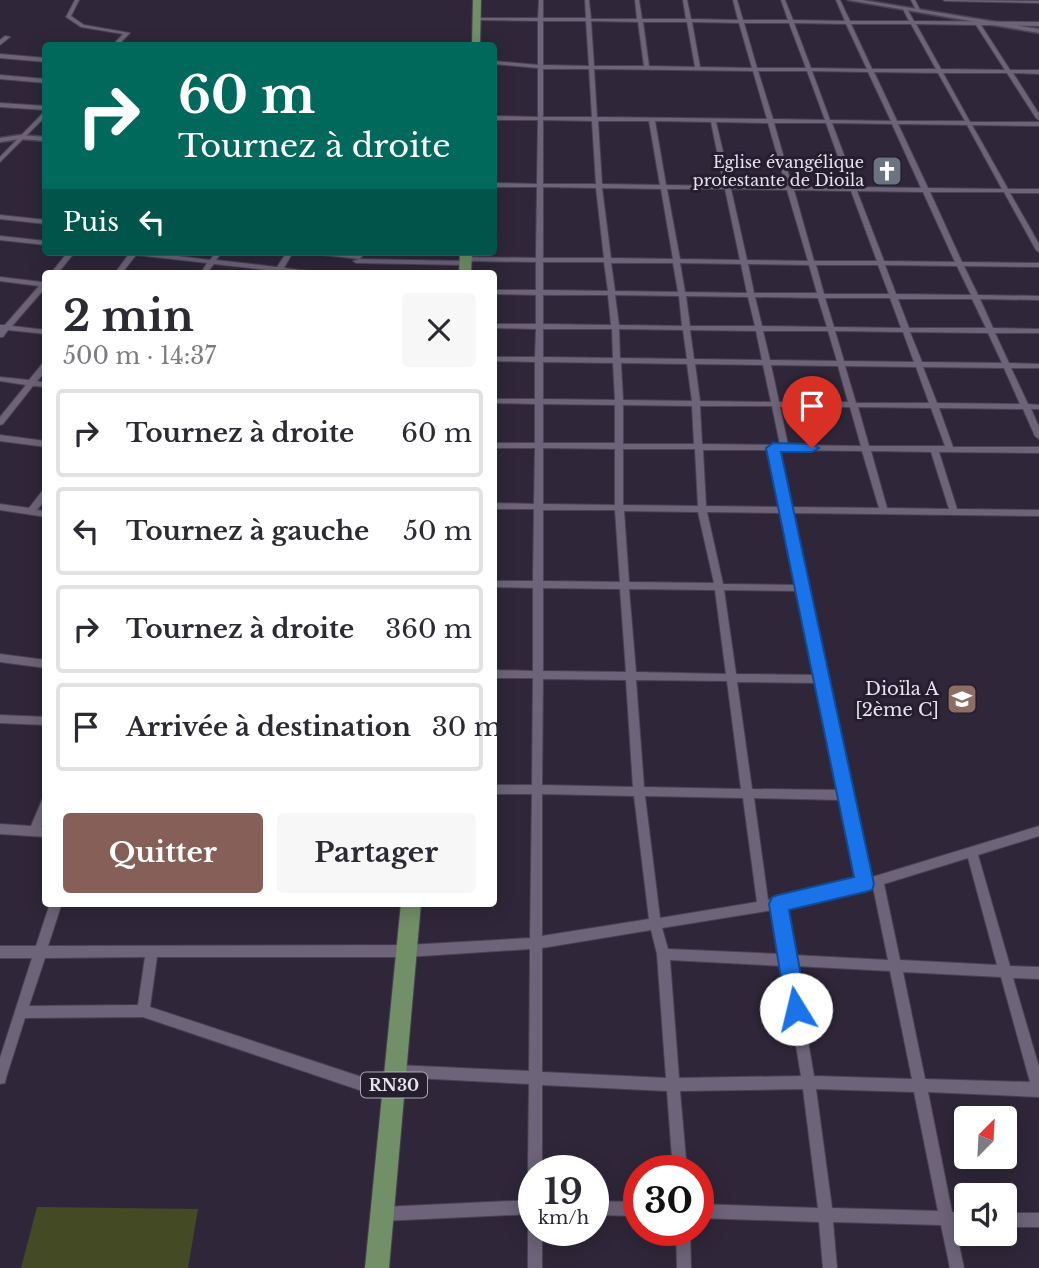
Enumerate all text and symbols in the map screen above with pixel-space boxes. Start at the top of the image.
text: 60 m [178,65,315,126]
icon: right [63,70,154,161]
text: Tournez à droite [178,126,451,166]
place label: Eglise évangélique protestante de Dioila [693,152,864,190]
church icon: Eglise évangélique protestante de Dioila [870,154,904,188]
icon: left [133,203,171,241]
text: Puis [63,206,119,238]
text: 2 min [63,290,194,342]
button: close [402,293,476,367]
text: 500 m · 14:37 [63,342,216,370]
pin [782,376,842,448]
icon: arrive [793,387,831,425]
icon: right [67,414,105,452]
text: Tournez à droite [126,417,354,449]
text: 60 m [401,417,472,449]
icon: left [67,512,105,550]
text: Tournez à gauche [126,515,369,547]
text: 50 m [403,515,472,547]
icon: right [67,610,105,648]
text: Tournez à droite [126,613,354,645]
text: 360 m [385,613,472,645]
place label: Dioïla A [2ème C] [855,678,940,721]
school or university icon: Dioïla A [2ème C] [945,682,979,716]
icon: arrive [67,708,105,746]
text: Arrivée à destination [126,711,411,743]
text: 30 m [432,711,502,743]
button: Quitter [63,813,263,893]
button: Partager [277,813,476,893]
position arrow [759,972,833,1046]
road number: RN30 [361,1072,427,1098]
north arrow [954,1106,1017,1169]
map controls [954,1106,1017,1246]
speed limit sign: 30 [623,1155,714,1246]
text: 19 [544,1170,583,1213]
button: sound [954,1183,1017,1246]
text: km/h [538,1207,589,1229]

